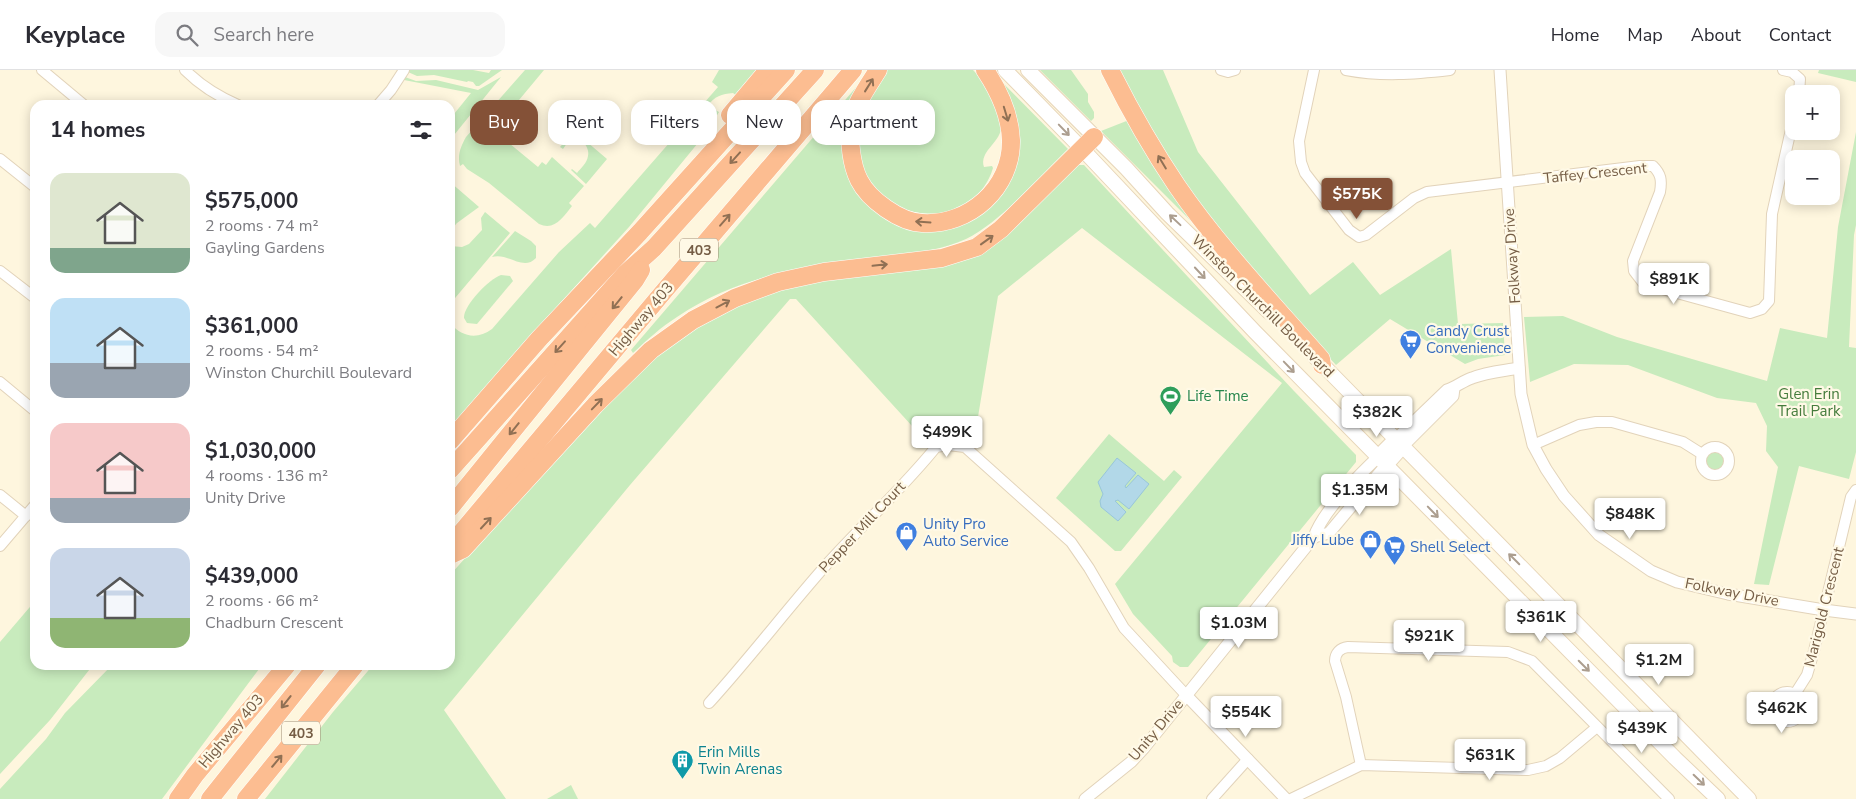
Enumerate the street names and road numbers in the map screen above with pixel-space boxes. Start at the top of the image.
street label: Taffey Crescent [1542,158,1648,188]
street label: Folkway Drive [1499,208,1525,304]
street label: Winston Churchill Boulevard [1187,230,1339,382]
road number: 403 [680,238,718,262]
street label: Highway 403 [604,278,678,360]
street label: Pepper Mill Court [814,476,910,577]
street label: Marigold Crescent [1799,544,1849,669]
street label: Folkway Drive [1683,573,1781,611]
street label: Highway 403 [194,690,268,772]
street label: Unity Drive [1124,695,1188,765]
road number: 403 [282,721,320,744]

